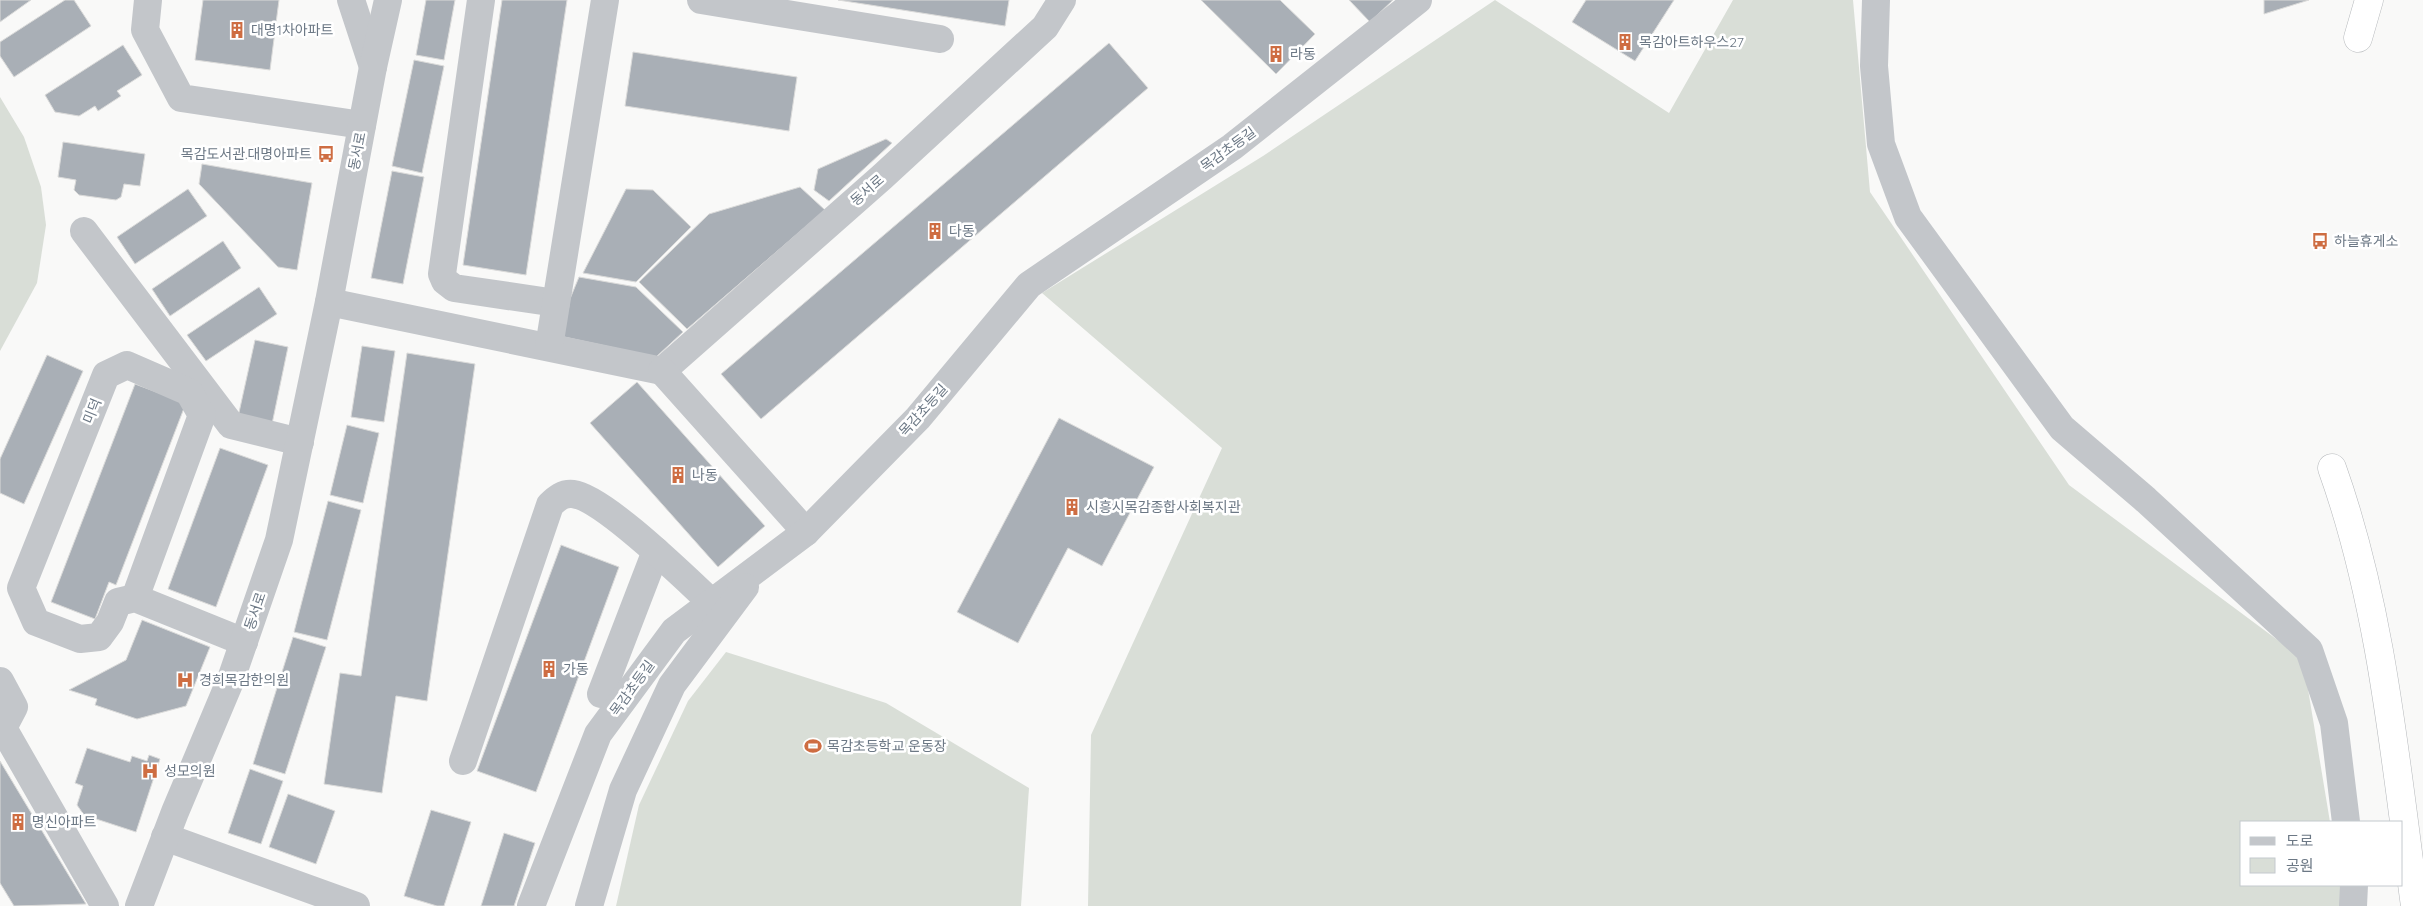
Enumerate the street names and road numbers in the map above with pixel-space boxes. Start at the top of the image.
street label: 목감초등길 [1197,123,1259,175]
street label: 동서로 [344,130,370,172]
street label: 동서로 [847,170,888,209]
street label: 목감초등길 [895,380,951,440]
street label: 미덕 [79,396,105,426]
street label: 동서로 [240,590,270,632]
street label: 목감초등길 [606,657,658,719]

